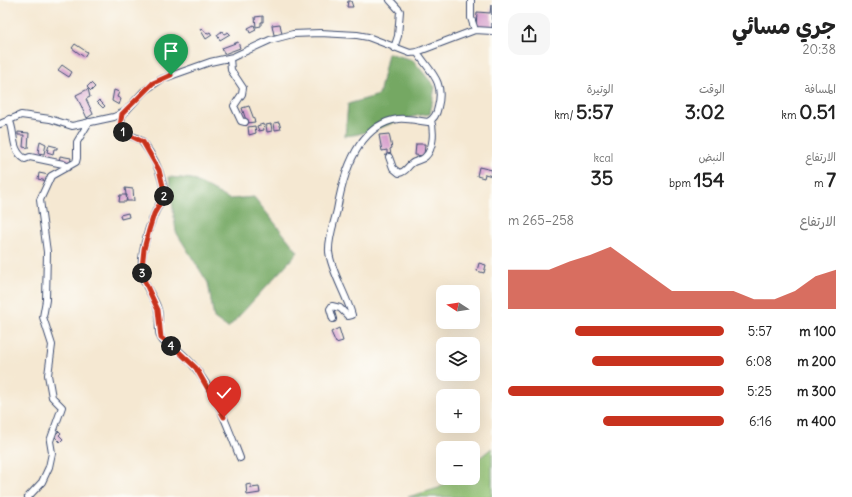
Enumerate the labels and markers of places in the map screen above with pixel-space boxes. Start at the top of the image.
pin [154,34,188,75]
pin: 1 [113,122,133,142]
pin: 2 [154,186,174,206]
pin: 3 [132,263,152,283]
pin: 4 [161,336,181,356]
pin [207,376,241,417]

